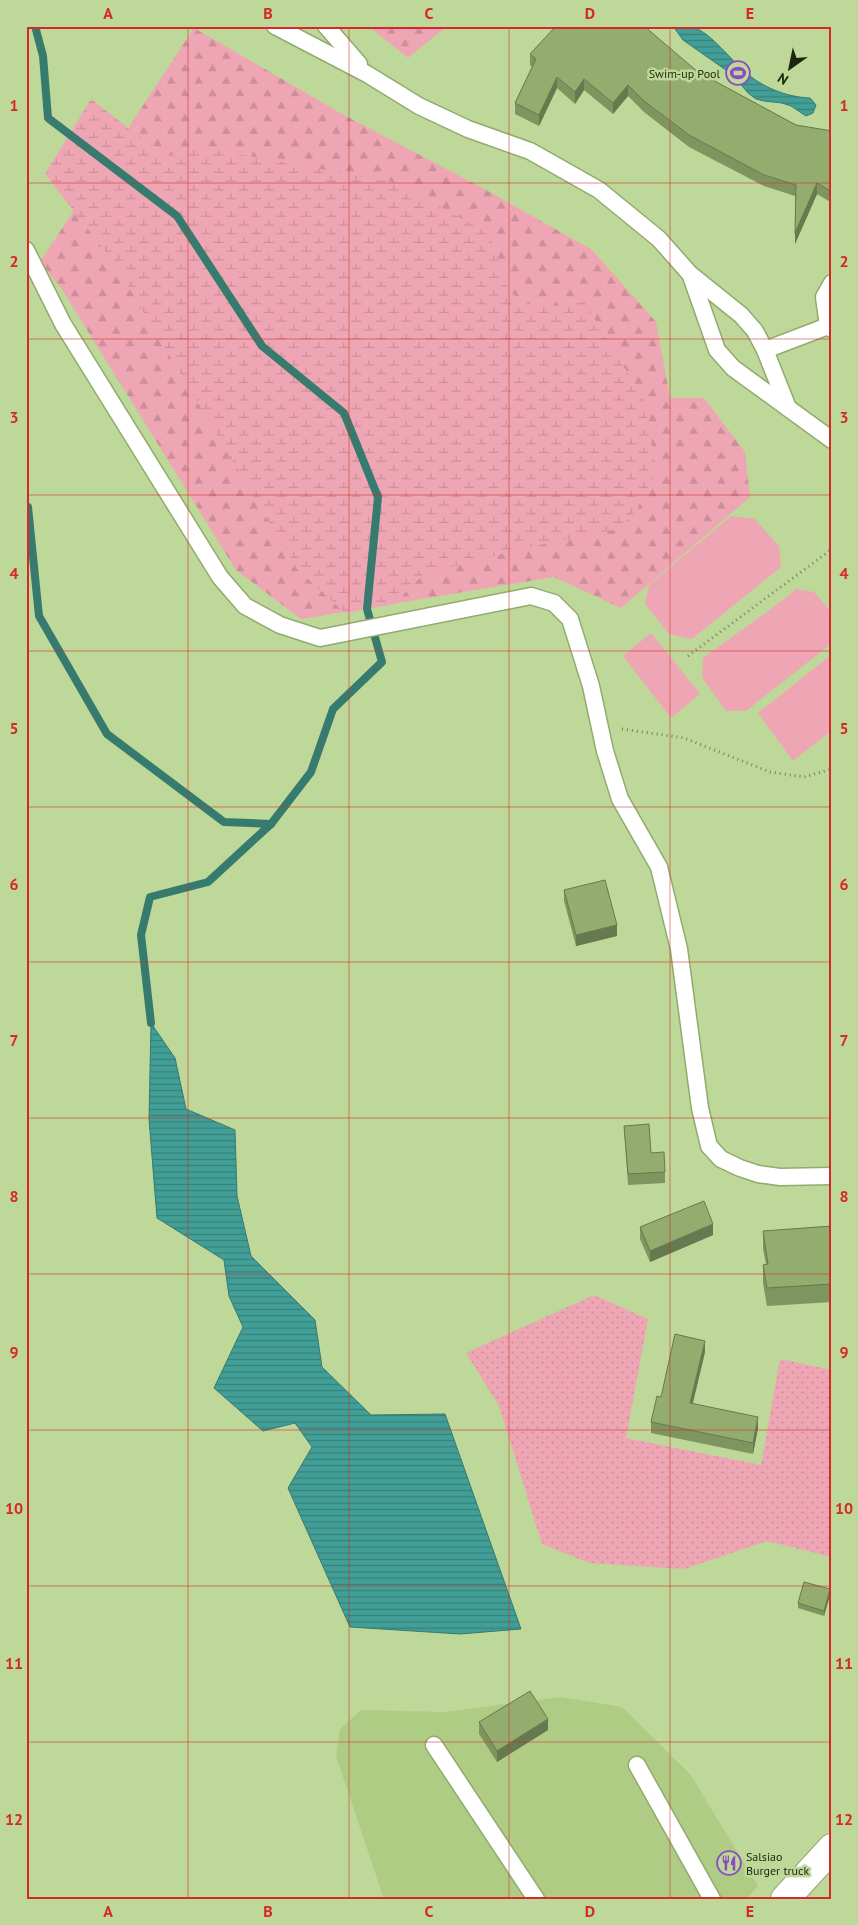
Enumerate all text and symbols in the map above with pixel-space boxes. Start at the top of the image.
text: A [103,3,113,23]
text: B [263,3,273,23]
text: C [425,3,434,23]
text: D [585,3,595,23]
text: E [746,3,754,23]
north arrow [766,42,816,92]
sports icon: Swim-up Pool [725,60,751,86]
place label: Swim-up Pool [649,66,720,81]
text: N [774,69,792,89]
text: 1 [9,95,19,115]
text: 1 [839,95,849,115]
text: 2 [9,251,19,271]
text: 2 [839,251,849,271]
text: 3 [9,407,19,427]
text: 3 [839,407,849,427]
text: 4 [9,563,19,583]
text: 4 [839,563,849,583]
text: 5 [9,718,19,738]
text: 5 [839,718,849,738]
text: 6 [9,874,19,894]
text: 6 [839,874,849,894]
text: 7 [9,1030,19,1050]
text: 7 [839,1030,849,1050]
text: 8 [9,1186,19,1206]
text: 8 [839,1186,849,1206]
text: 9 [9,1342,19,1362]
text: 9 [839,1342,849,1362]
text: 10 [5,1498,23,1518]
text: 10 [835,1498,853,1518]
text: 11 [5,1653,23,1673]
text: 11 [835,1653,853,1673]
text: 12 [5,1809,23,1829]
text: 12 [835,1809,853,1829]
place label: Salsiao Burger truck [746,1849,809,1878]
restaurant icon: Salsiao Burger truck [716,1850,742,1876]
text: A [103,1901,113,1921]
text: B [263,1901,273,1921]
text: C [425,1901,434,1921]
text: D [585,1901,595,1921]
text: E [746,1901,754,1921]

